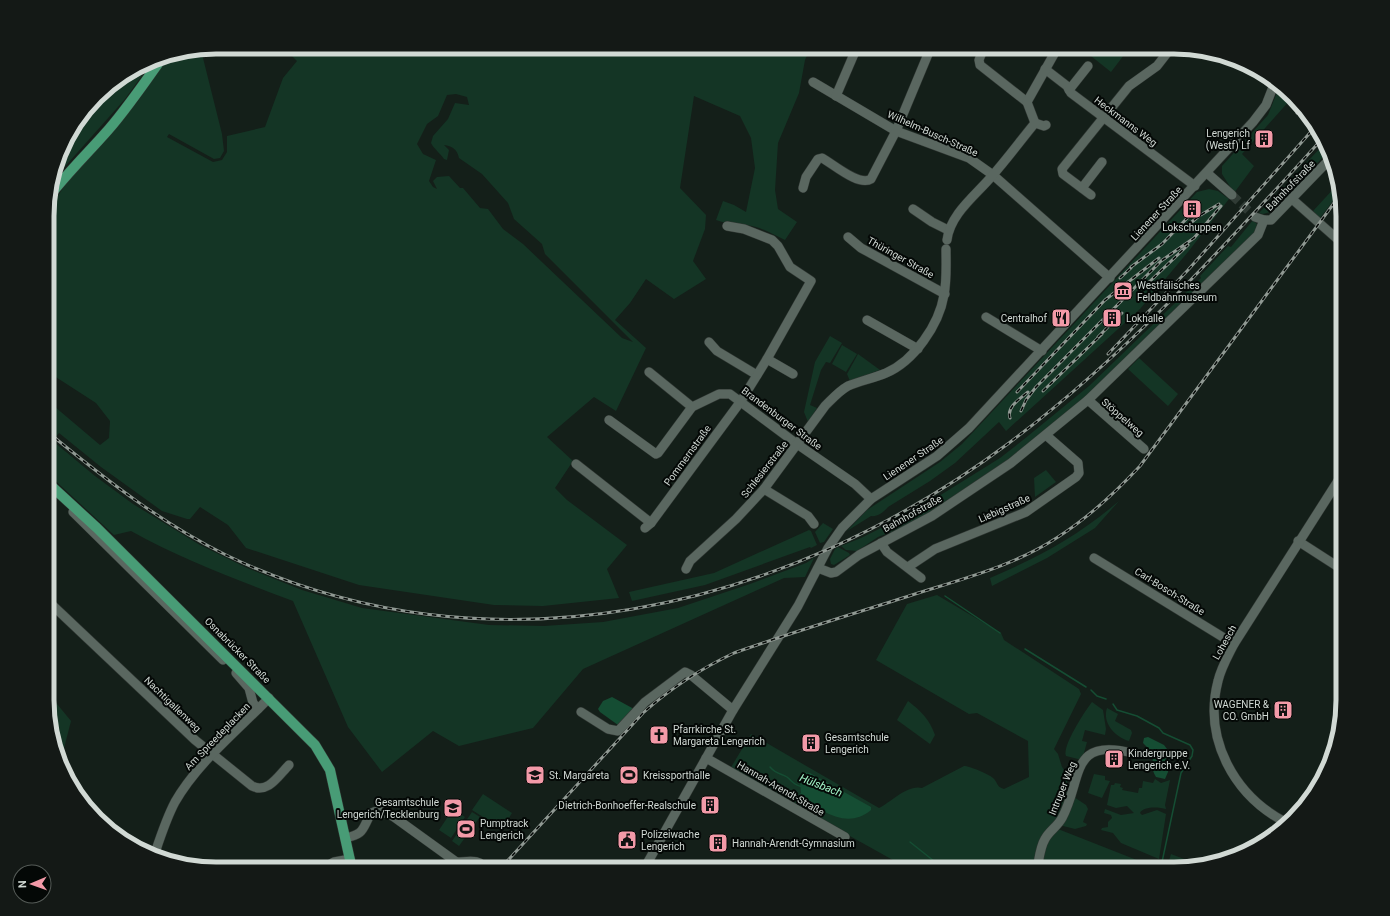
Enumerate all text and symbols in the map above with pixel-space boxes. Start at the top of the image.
street label: Heckmanns Weg [1092,94,1159,148]
street label: Wilhelm-Busch-Straße [886,108,980,158]
place label: Lengerich (Westf) Lf [1206,128,1251,152]
building icon: Lengerich (Westf) Lf [1253,128,1275,150]
street label: Bahnhofstraße [1264,158,1317,213]
street label: Lienener Straße [1129,184,1184,243]
building icon: Lokschuppen [1181,198,1203,220]
place label: Lokschuppen [1162,222,1222,233]
street label: Thüringer Straße [866,235,936,280]
museum icon: Westfälisches Feldbahnmuseum [1112,280,1134,302]
place label: Westfälisches Feldbahnmuseum [1137,280,1217,303]
restaurant icon: Centralhof [1050,307,1072,329]
building icon: Lokhalle [1101,307,1123,329]
place label: Centralhof [1001,313,1048,324]
place label: Lokhalle [1126,313,1163,324]
street label: Brandenburger Straße [740,385,824,452]
street label: Stöppelweg [1099,396,1146,439]
street label: Pommernstraße [662,423,713,488]
street label: Lienener Straße [881,434,945,482]
street label: Schlesierstraße [739,439,790,500]
street label: Liebigstraße [977,492,1032,525]
street label: Bahnhofstraße [881,493,944,534]
street label: Carl-Bosch-Straße [1133,566,1207,617]
street label: Osnabrücker Straße [203,615,273,685]
street label: Lohesch [1210,623,1238,661]
street label: Nachtigallenweg [142,675,203,734]
place label: WAGENER & CO. GmbH [1214,699,1270,722]
building icon: WAGENER & CO. GmbH [1272,699,1294,721]
street label: Am Spreedeplacken [183,701,252,772]
church icon: Pfarrkirche St. Margareta Lengerich [648,724,670,746]
place label: Pfarrkirche St. Margareta Lengerich [673,724,765,747]
building icon: Gesamtschule Lengerich [800,732,822,754]
place label: Gesamtschule Lengerich [825,732,889,755]
building icon: Kindergruppe Lengerich e.V. [1103,748,1125,770]
place label: Kindergruppe Lengerich e.V. [1128,748,1190,771]
street label: Hannah-Arendt-Straße [735,759,826,818]
street label: Intruper Weg [1047,760,1078,817]
school or university icon: St. Margareta [524,764,546,786]
sports icon: Kreissporthalle [618,764,640,786]
place label: St. Margareta [549,770,609,781]
place label: Kreissporthalle [643,770,710,781]
water label: Hülsbach [798,771,844,800]
building icon: Dietrich-Bonhoeffer-Realschule [699,794,721,816]
place label: Gesamtschule Lengerich/Tecklenburg [337,797,439,820]
school or university icon: Gesamtschule Lengerich/Tecklenburg [442,797,464,819]
place label: Dietrich-Bonhoeffer-Realschule [558,800,696,811]
sports icon: Pumptrack Lengerich [455,818,477,840]
place label: Pumptrack Lengerich [480,818,529,841]
public building icon: Polizeiwache Lengerich [616,829,638,851]
place label: Polizeiwache Lengerich [641,829,699,852]
building icon: Hannah-Arendt-Gymnasium [707,832,729,854]
place label: Hannah-Arendt-Gymnasium [732,838,855,849]
north arrow [12,864,52,904]
text: N [16,880,29,888]

